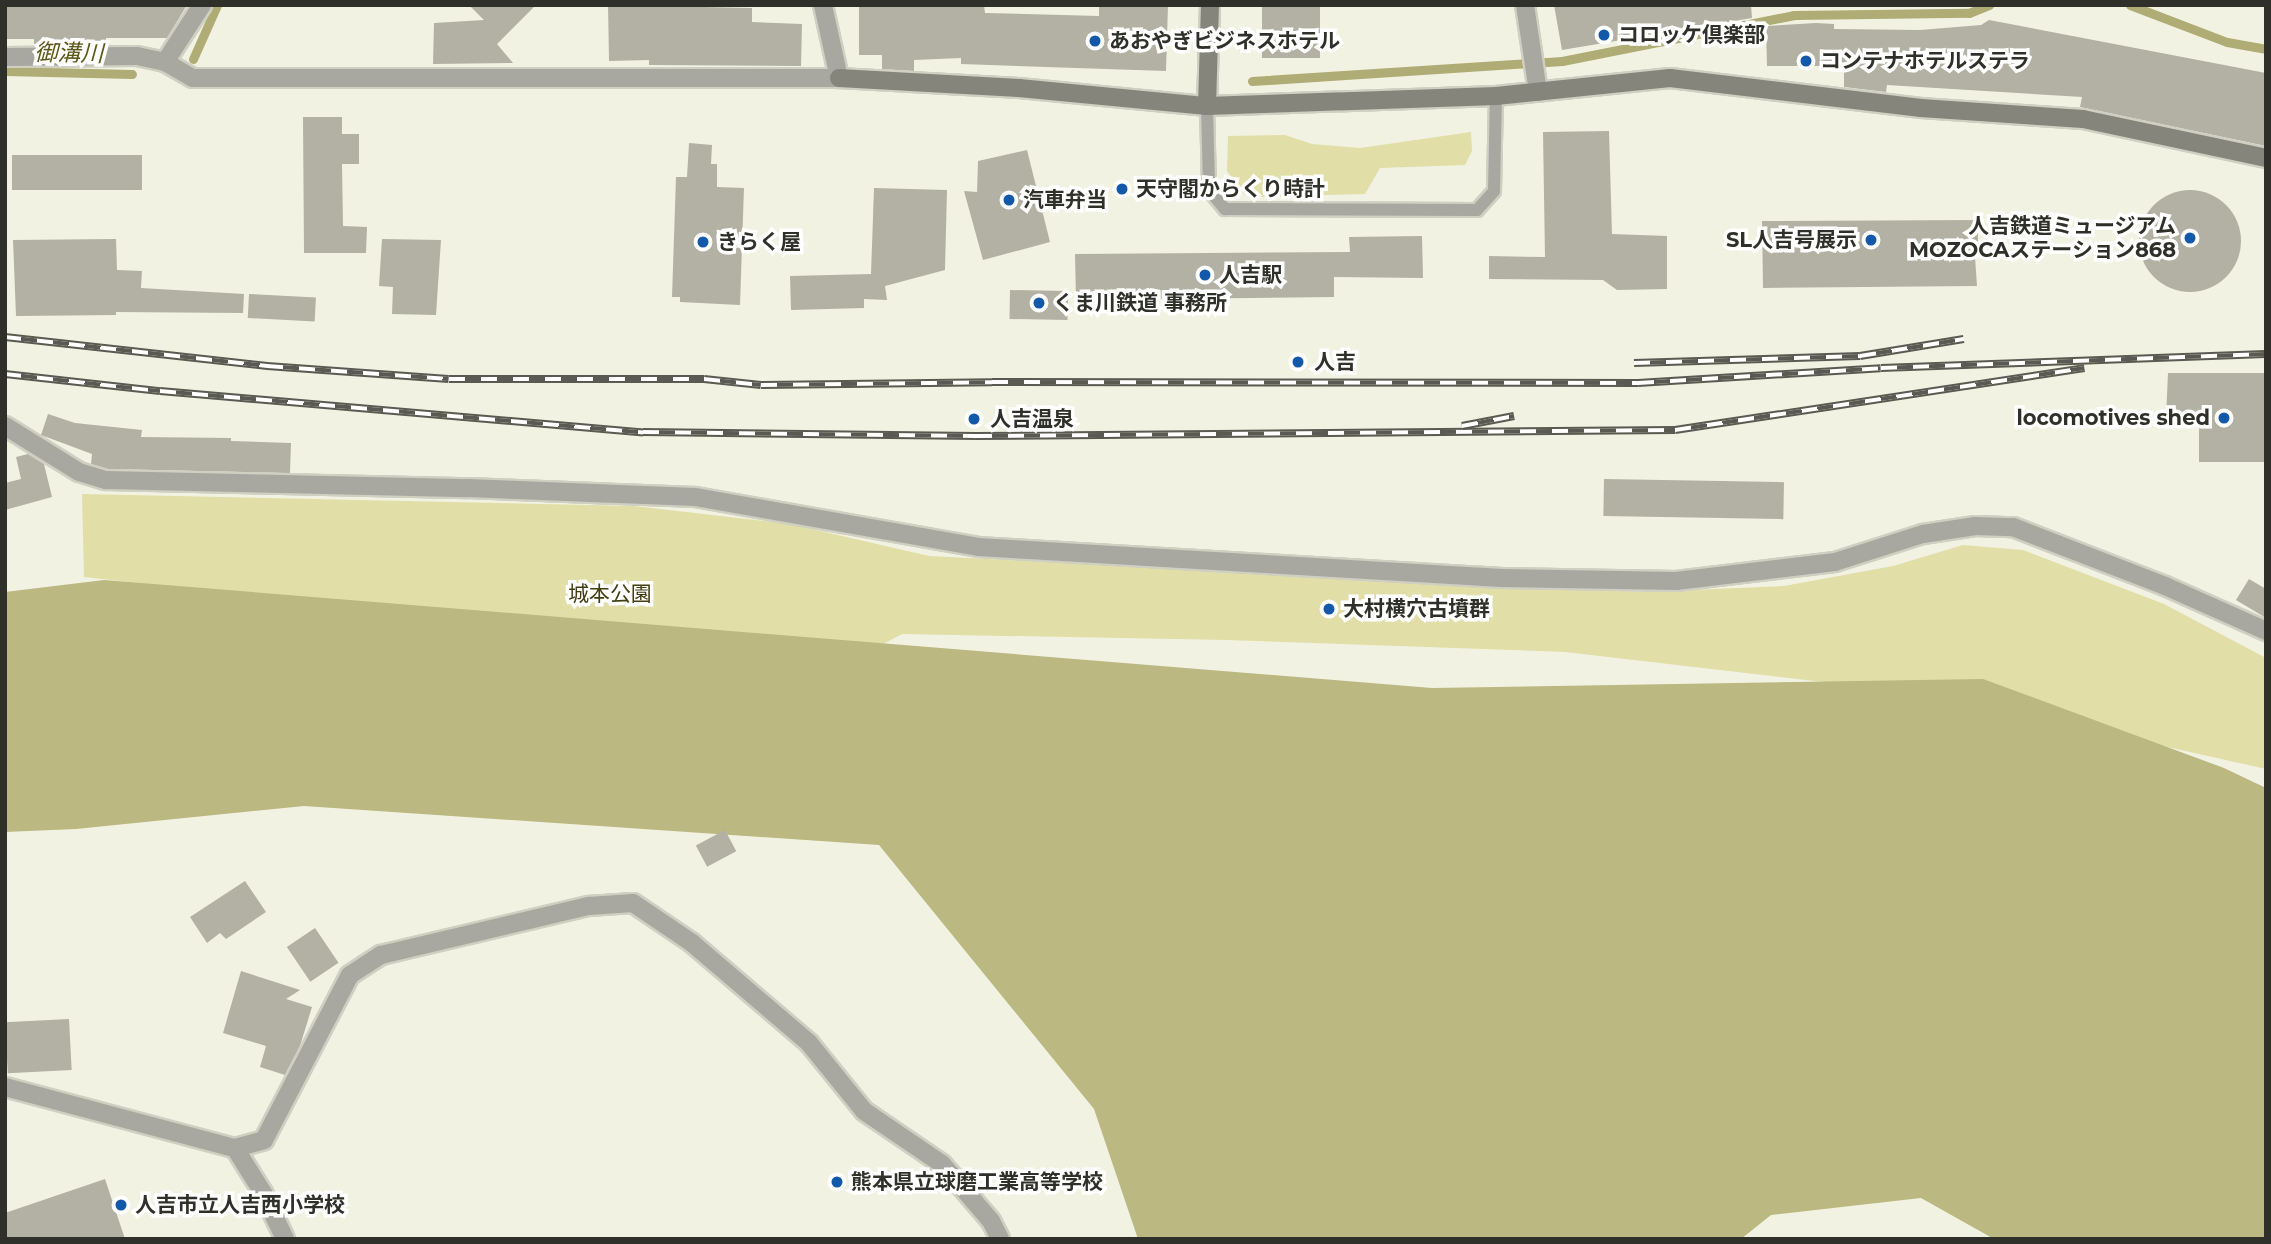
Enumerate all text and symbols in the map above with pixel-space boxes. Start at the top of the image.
place label: コロッケ倶楽部 [1618,22,1765,48]
marker: コロッケ倶楽部 [1596,27,1612,43]
place label: あおやぎビジネスホテル [1109,28,1340,54]
marker: あおやぎビジネスホテル [1087,33,1103,49]
water label: 御溝川 [34,39,104,67]
place label: コンテナホテルステラ [1820,48,2030,74]
marker: コンテナホテルステラ [1798,53,1814,69]
place label: 天守閣からくり時計 [1136,176,1325,202]
marker: 天守閣からくり時計 [1114,181,1130,197]
place label: 汽車弁当 [1023,187,1107,213]
marker: 汽車弁当 [1001,192,1017,208]
place label: 人吉鉄道ミュージアム MOZOCAステーション868 [1909,213,2176,263]
place label: SL人吉号展示 [1726,227,1857,253]
place label: きらく屋 [717,229,801,255]
marker: 人吉鉄道ミュージアム MOZOCAステーション868 [2182,230,2198,246]
marker: SL人吉号展示 [1863,232,1879,248]
marker: きらく屋 [695,234,711,250]
place label: 人吉駅 [1219,262,1282,288]
marker: 人吉駅 [1197,267,1213,283]
place label: くま川鉄道 事務所 [1053,290,1227,316]
marker: くま川鉄道 事務所 [1031,295,1047,311]
place label: 人吉 [1314,349,1356,375]
marker: 人吉 [1288,352,1308,372]
place label: locomotives shed [2016,405,2210,431]
place label: 人吉温泉 [990,406,1074,432]
marker: 人吉温泉 [964,409,984,429]
marker: locomotives shed [2216,410,2232,426]
park label: 城本公園 [568,581,652,607]
place label: 大村横穴古墳群 [1343,596,1490,622]
marker: 大村横穴古墳群 [1321,601,1337,617]
place label: 熊本県立球磨工業高等学校 [851,1169,1103,1195]
marker: 熊本県立球磨工業高等学校 [829,1174,845,1190]
place label: 人吉市立人吉西小学校 [135,1192,345,1218]
marker: 人吉市立人吉西小学校 [113,1197,129,1213]

